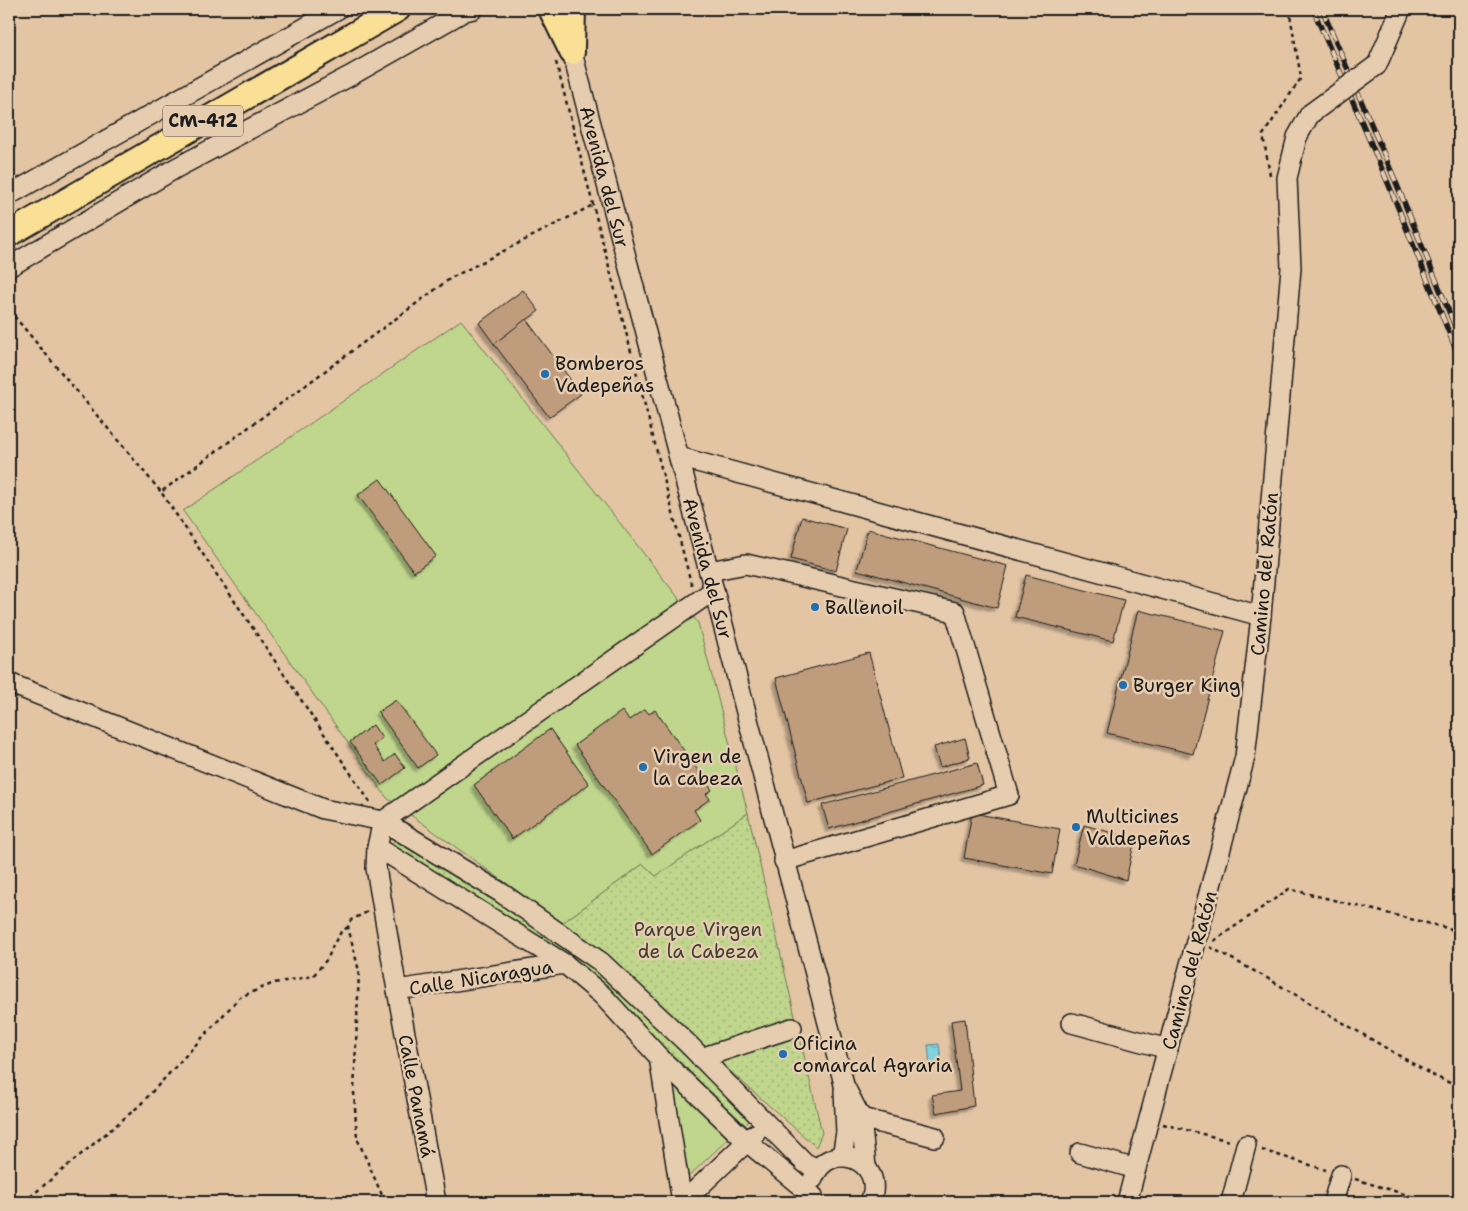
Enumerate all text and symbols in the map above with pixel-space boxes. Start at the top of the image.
street label: Avenida del Sur [574,103,635,250]
road number: CM-412 [163,105,243,136]
place label: Bomberos Vadepeñas [555,351,654,398]
marker: Bomberos Vadepeñas [539,368,551,380]
street label: Camino del Ratón [1245,491,1284,657]
street label: Avenida del Sur [677,495,738,642]
place label: Ballenoil [825,595,904,620]
marker: Ballenoil [809,601,821,613]
place label: Burger King [1133,673,1241,698]
marker: Burger King [1117,679,1129,691]
place label: Virgen de la cabeza [653,744,742,791]
marker: Virgen de la cabeza [637,761,649,773]
place label: Multicines Valdepeñas [1086,804,1191,851]
marker: Multicines Valdepeñas [1070,821,1082,833]
street label: Camino del Ratón [1156,888,1223,1052]
park label: Parque Virgen de la Cabeza [634,917,762,964]
street label: Calle Nicaragua [407,954,555,1001]
place label: Oficina comarcal Agraria [793,1031,953,1078]
street label: Calle Panamá [392,1032,441,1160]
marker: Oficina comarcal Agraria [777,1048,789,1060]

